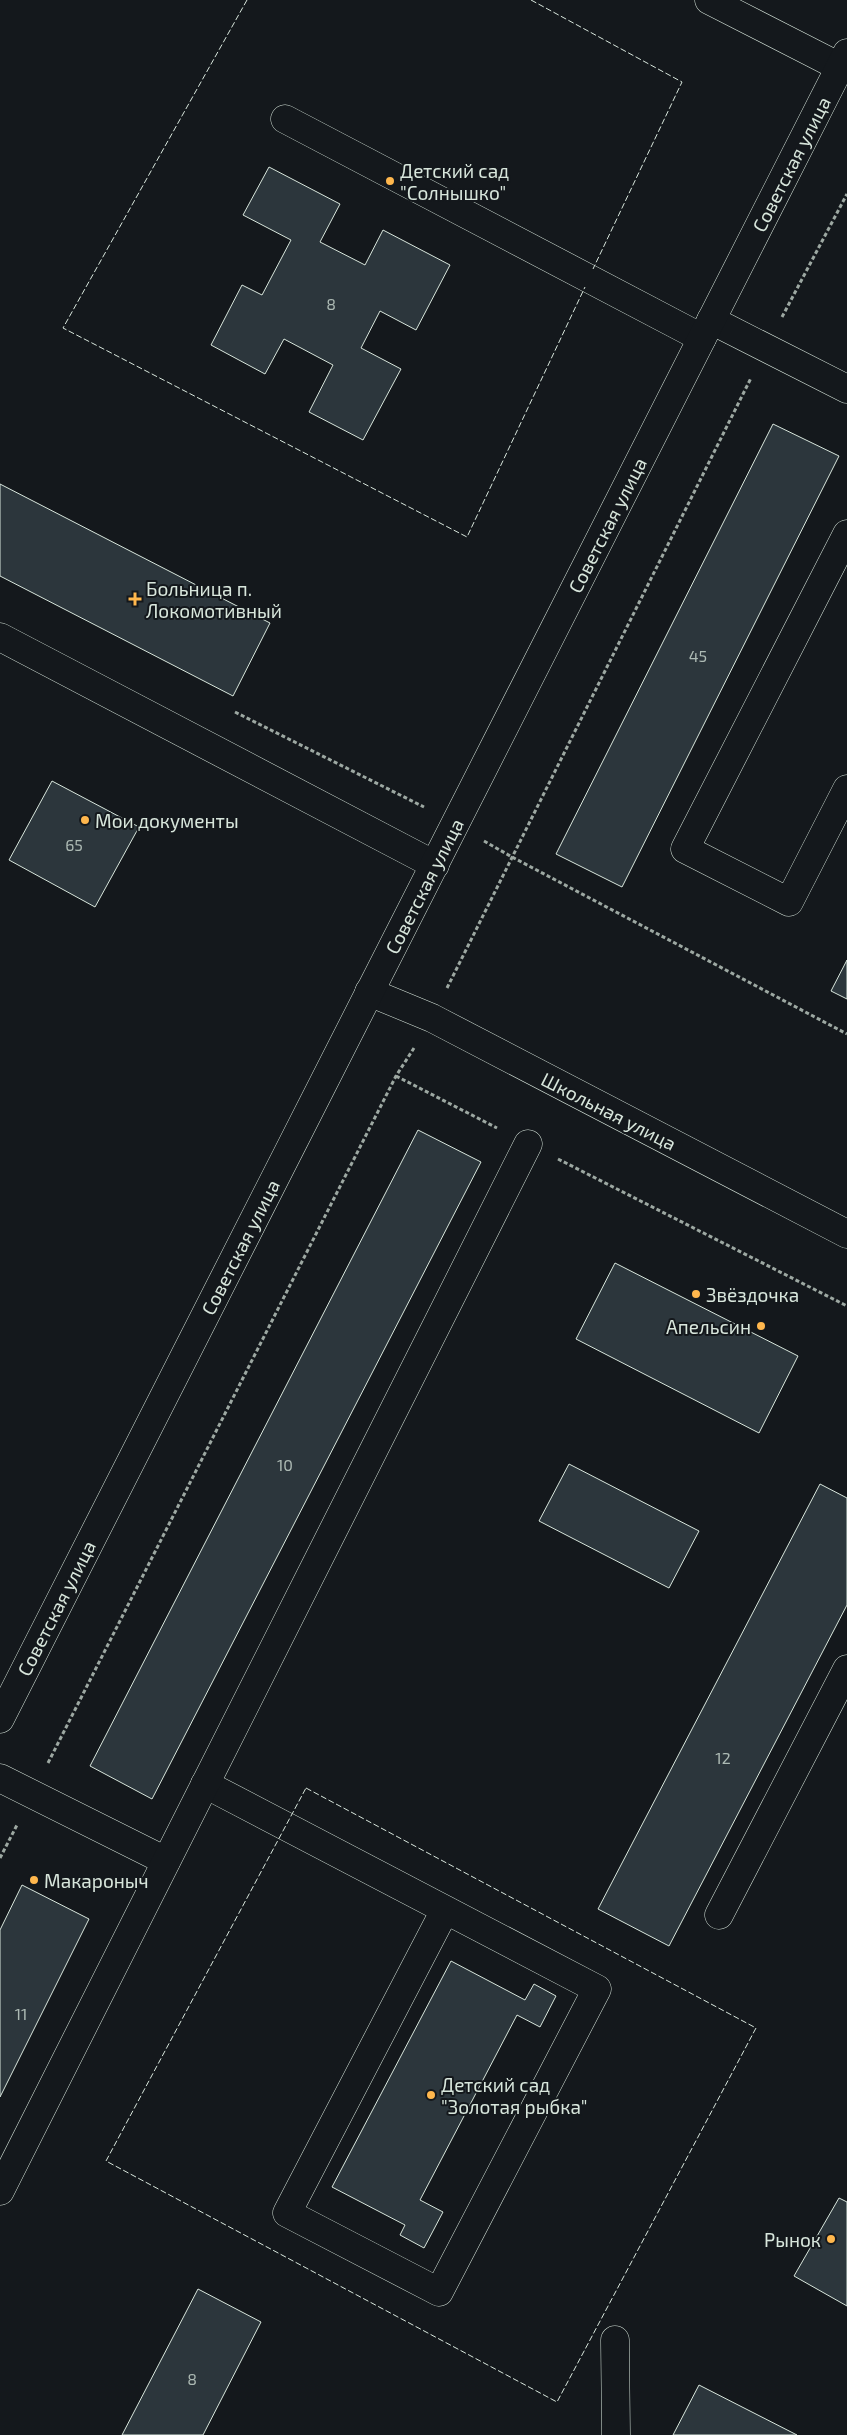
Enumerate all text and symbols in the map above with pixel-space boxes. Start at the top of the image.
street label: Советская улица [747,93,836,236]
place label: Детский сад "Солнышко" [400,159,509,204]
marker: Детский сад "Солнышко" [384,175,396,187]
house number: 8 [326,294,336,313]
street label: Советская улица [563,454,652,597]
place label: Больница п. Локомотивный [146,577,282,622]
marker: Больница п. Локомотивный [128,592,142,606]
house number: 45 [689,646,707,665]
place label: Мои документы [95,809,239,833]
marker: Мои документы [79,814,91,826]
street label: Советская улица [380,815,469,958]
house number: 65 [65,835,83,854]
street label: Школьная улица [537,1067,680,1156]
street label: Советская улица [196,1176,285,1319]
place label: Звёздочка [706,1283,799,1306]
marker: Звёздочка [690,1288,702,1300]
place label: Апельсин [666,1315,751,1338]
marker: Апельсин [755,1320,767,1332]
house number: 10 [277,1455,293,1474]
street label: Советская улица [12,1537,101,1680]
house number: 12 [715,1748,731,1767]
place label: Макароныч [44,1869,149,1892]
marker: Макароныч [28,1874,40,1886]
house number: 11 [15,2004,27,2023]
place label: Детский сад "Золотая рыбка" [441,2073,587,2118]
marker: Детский сад "Золотая рыбка" [425,2089,437,2101]
place label: Рынок [764,2228,821,2251]
marker: Рынок [825,2233,837,2245]
house number: 8 [187,2369,197,2388]

